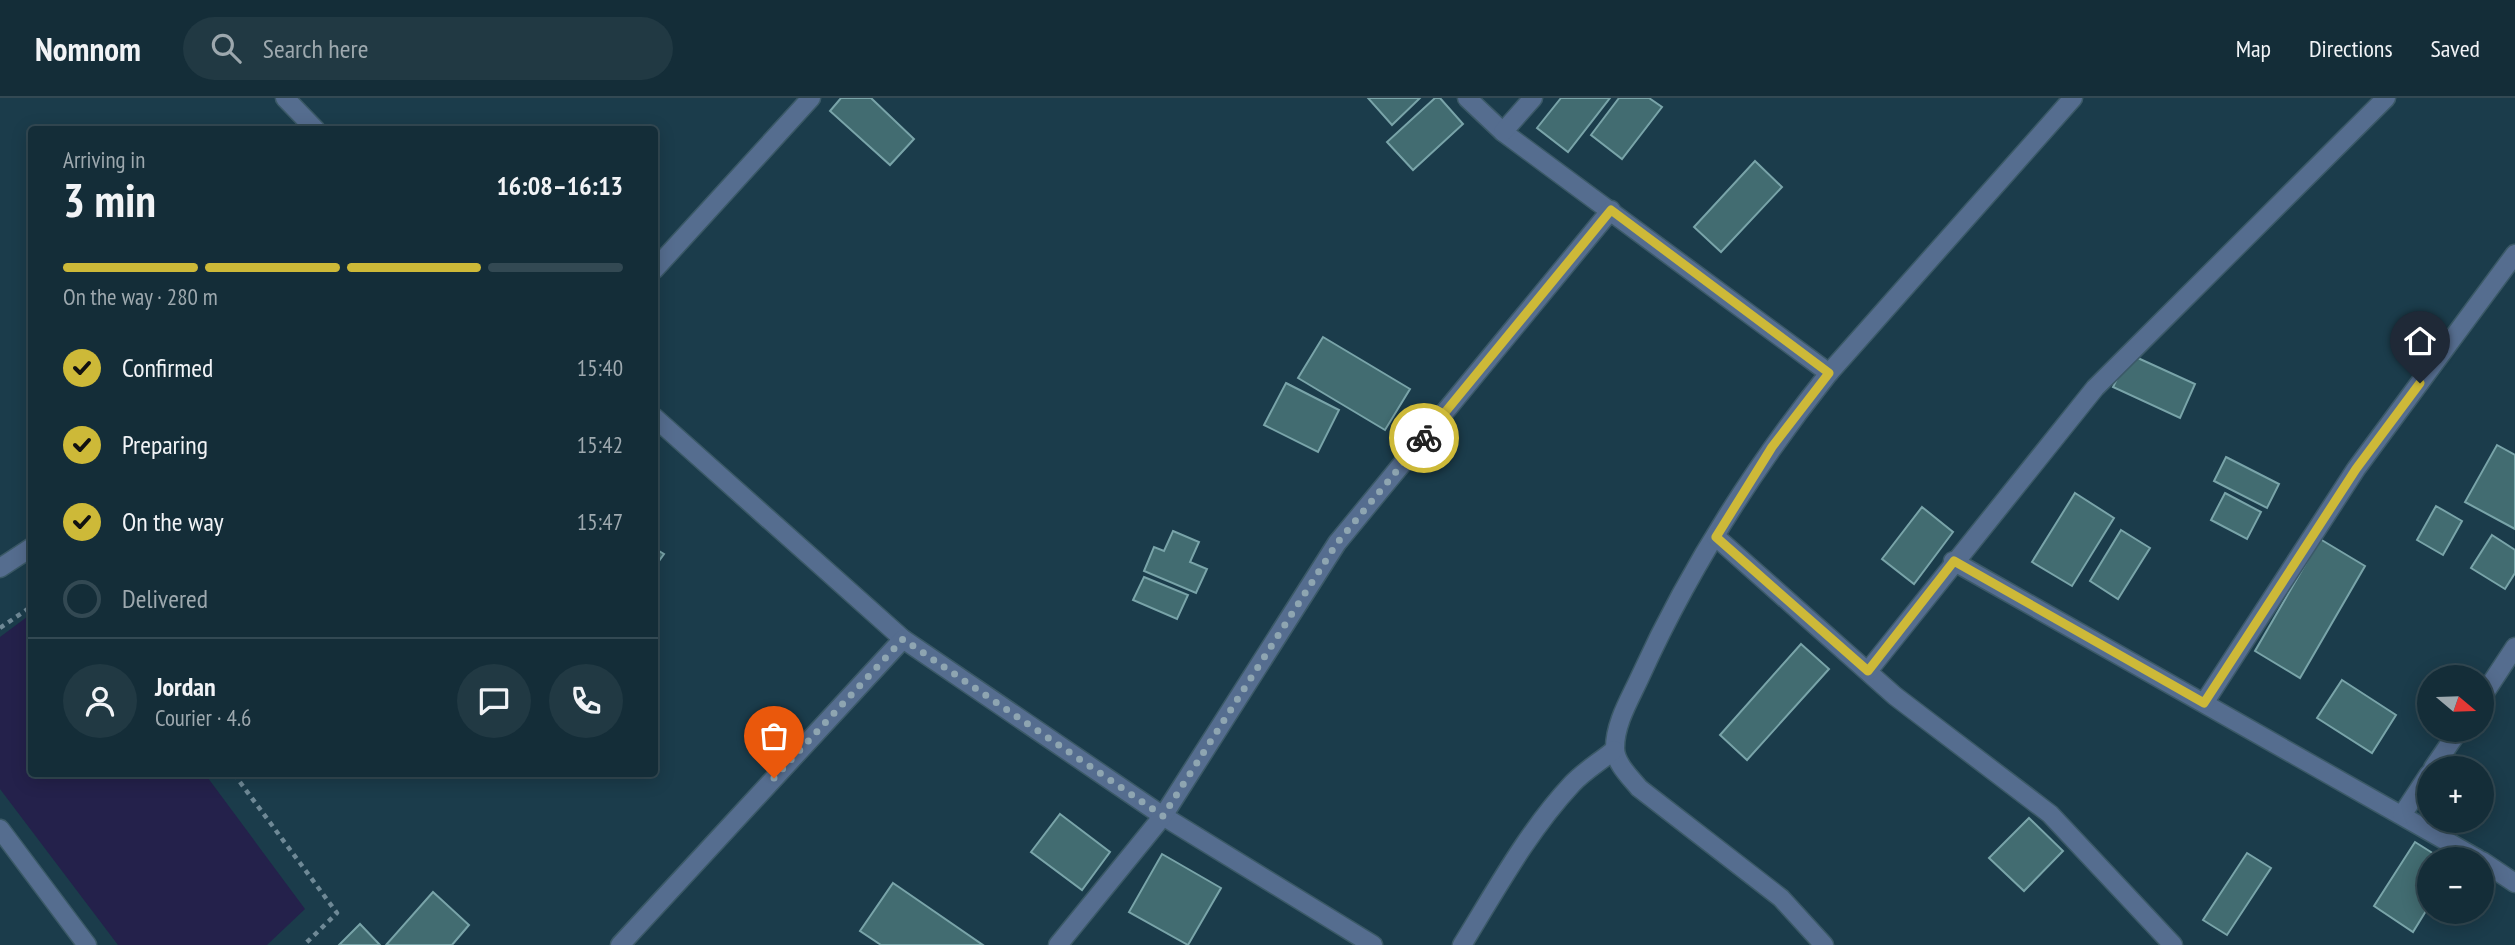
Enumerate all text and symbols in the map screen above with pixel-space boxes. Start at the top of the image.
search box [183,17,673,80]
text: Nomnom [35,27,141,70]
icon: search [207,29,245,67]
text: Search here [263,32,368,65]
text: Map [2236,33,2271,64]
text: Directions [2309,33,2393,64]
text: Saved [2431,33,2480,64]
text: Arriving in [63,145,145,174]
text: 16:08–16:13 [496,169,623,202]
text: 3 min [63,170,156,230]
text: On the way · 280 m [63,282,218,311]
pin [2390,311,2450,383]
icon: home [2401,322,2439,360]
icon: check [63,349,101,387]
text: Confirmed [122,351,213,384]
text: 15:40 [577,353,623,382]
courier [1389,403,1459,473]
icon: bike [1405,419,1443,457]
icon: check [63,426,101,464]
text: Preparing [122,428,208,461]
text: 15:42 [577,430,623,459]
icon: check [63,503,101,541]
text: On the way [122,505,224,538]
text: 15:47 [577,507,623,536]
text: Delivered [122,582,208,615]
button: person [63,664,137,738]
button: chat [457,664,531,738]
button: phone [549,664,623,738]
north arrow [2417,665,2494,742]
map controls [2417,665,2494,924]
text: Jordan [155,670,216,703]
text: Courier · 4.6 [155,703,251,732]
pin [744,706,804,778]
icon: bag [755,717,793,755]
button: + [2417,756,2494,833]
button: − [2417,847,2494,924]

